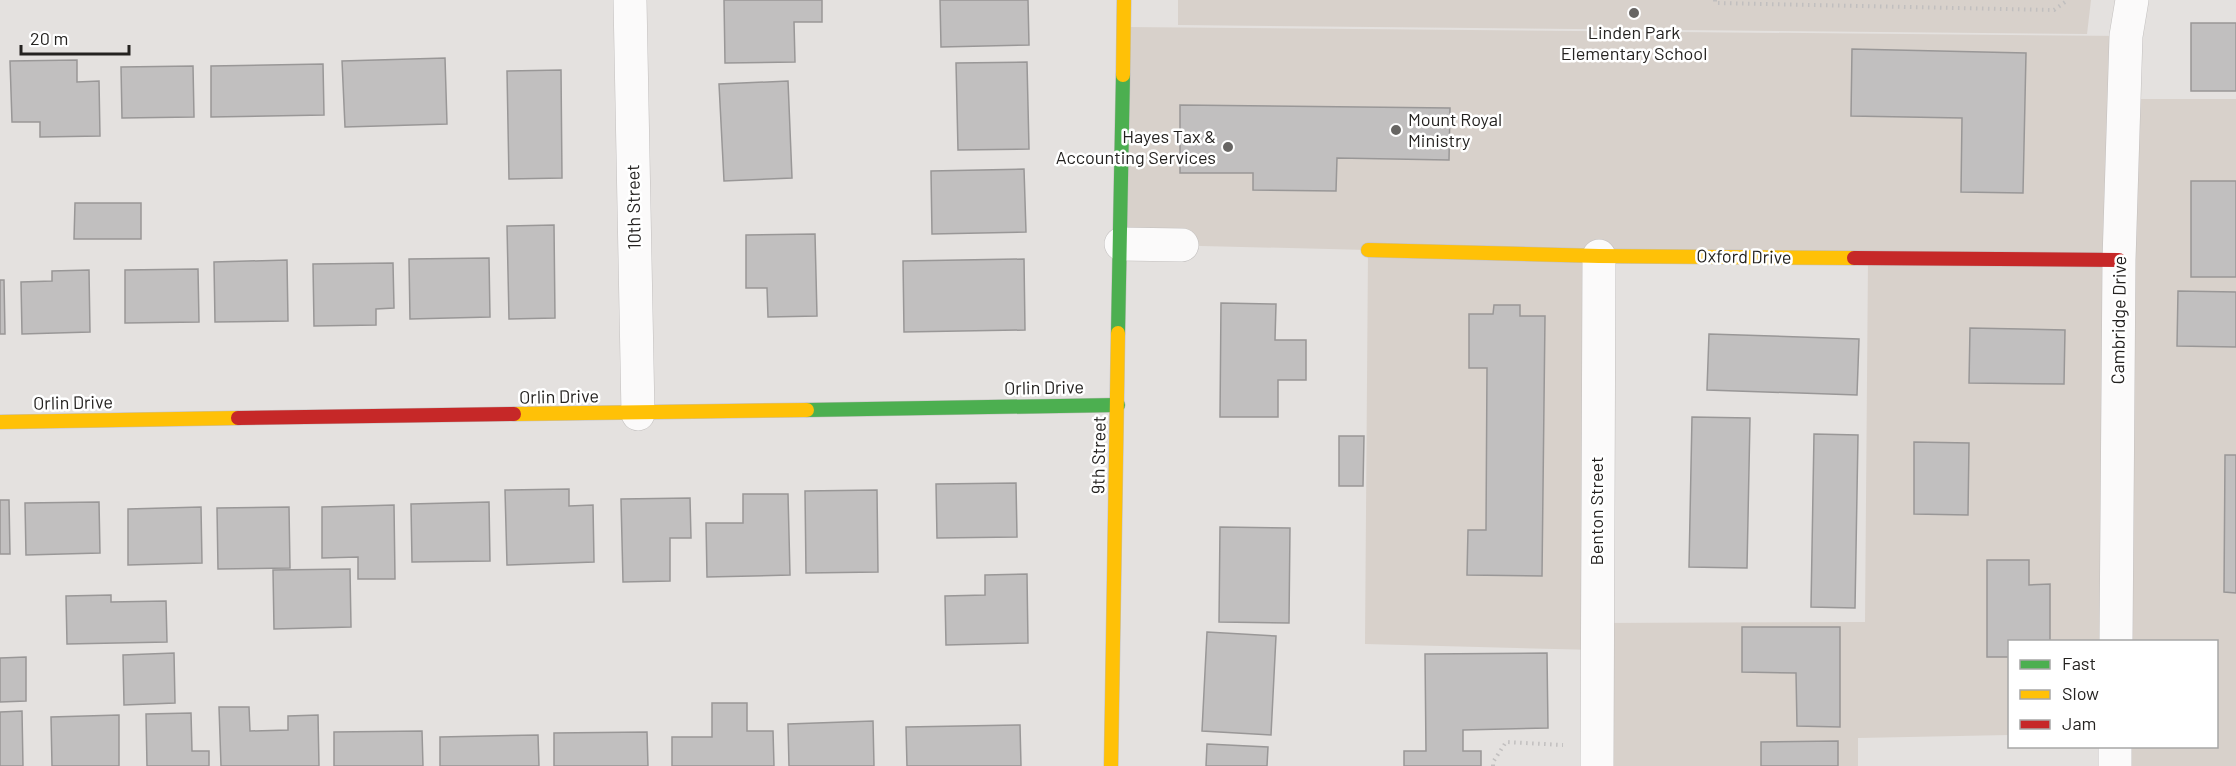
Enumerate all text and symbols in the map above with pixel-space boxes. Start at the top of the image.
marker: Linden Park Elementary School [1627,6,1641,20]
scale bar [21,18,129,56]
place label: Linden Park Elementary School [1561,21,1707,64]
text: 20 m [30,27,68,49]
place label: Mount Royal Ministry [1408,108,1502,151]
marker: Mount Royal Ministry [1389,123,1403,137]
place label: Hayes Tax & Accounting Services [1056,125,1216,168]
marker: Hayes Tax & Accounting Services [1221,140,1235,154]
street label: 10th Street [621,164,645,250]
street label: Oxford Drive [1696,244,1792,268]
street label: Cambridge Drive [2106,256,2130,384]
street label: Orlin Drive [1004,375,1084,399]
street label: Orlin Drive [519,384,599,408]
street label: Orlin Drive [33,390,113,414]
street label: 9th Street [1086,416,1110,494]
street label: Benton Street [1585,456,1607,566]
legend [2008,640,2218,748]
text: Fast [2062,652,2096,674]
text: Slow [2062,682,2099,704]
text: Jam [2062,712,2096,734]

